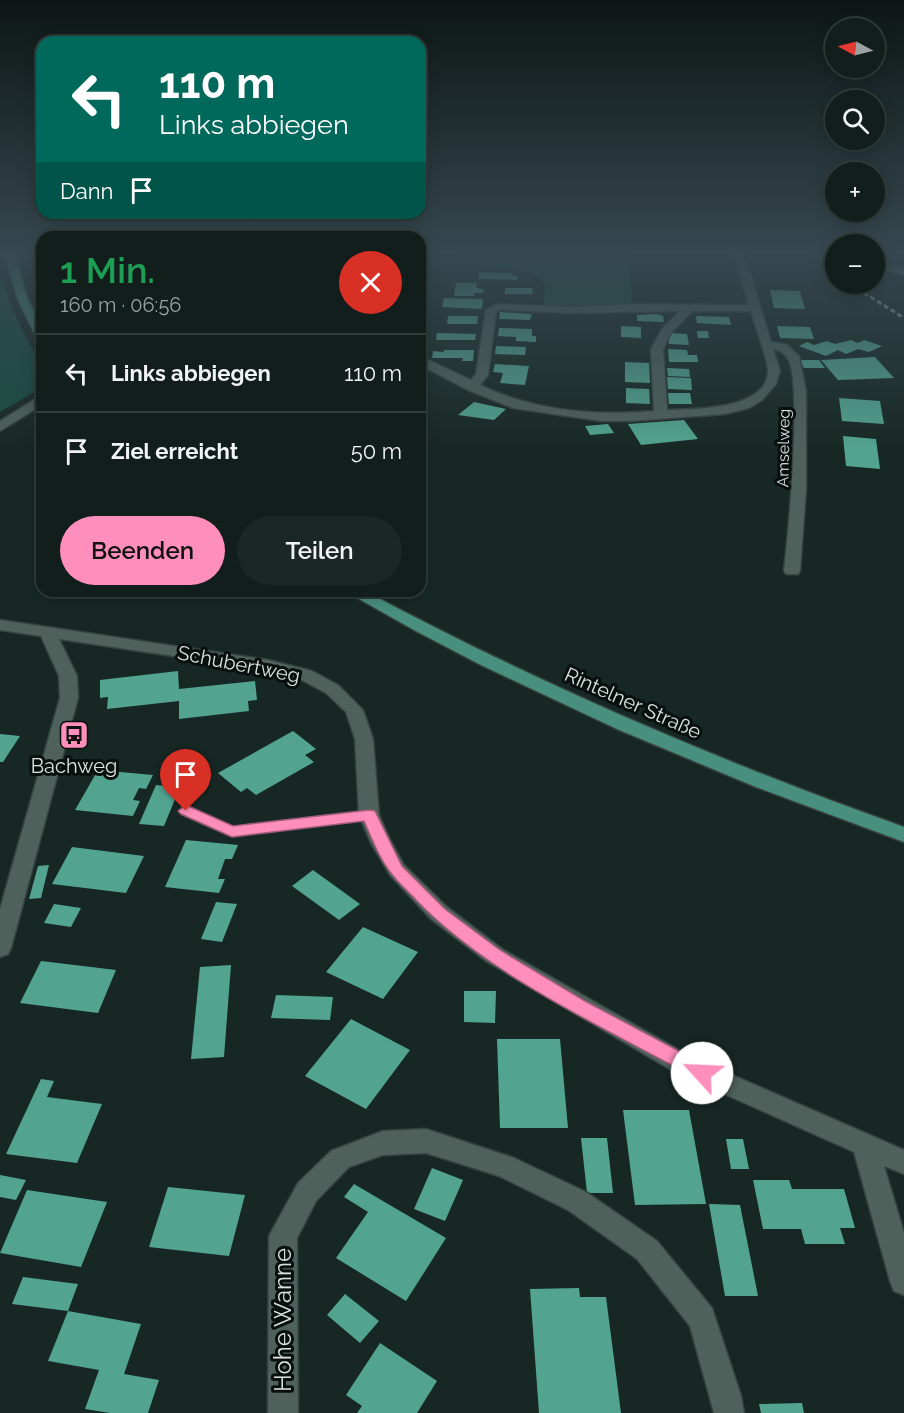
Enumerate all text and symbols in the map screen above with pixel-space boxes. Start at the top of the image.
north arrow [825,18,885,78]
map controls [825,18,885,294]
text: 110 m [159,59,275,108]
icon: left [60,60,138,138]
button: search [825,90,885,150]
text: Links abbiegen [159,109,349,140]
button: + [825,162,885,222]
icon: arrive [125,174,158,207]
text: Dann [60,178,113,204]
button: − [825,234,885,294]
text: 1 Min. [60,249,155,291]
button: close [339,251,402,314]
text: 160 m · 06:56 [60,293,181,317]
icon: left [60,357,93,390]
text: Links abbiegen [111,360,271,386]
text: 110 m [344,360,402,386]
street label: Amselweg [773,408,794,488]
icon: arrive [60,435,93,468]
text: Ziel erreicht [111,438,238,464]
text: 50 m [351,438,402,464]
button: Beenden [60,516,225,585]
button: Teilen [237,516,402,585]
street label: Schubertweg [176,640,302,688]
street label: Rintelner Straße [561,662,705,744]
bus stop icon: Bachweg [58,719,90,751]
pin [160,749,211,811]
place label: Bachweg [31,754,117,778]
icon: arrive [169,758,202,791]
position arrow [670,1041,734,1105]
street label: Hohe Wanne [268,1248,297,1392]

